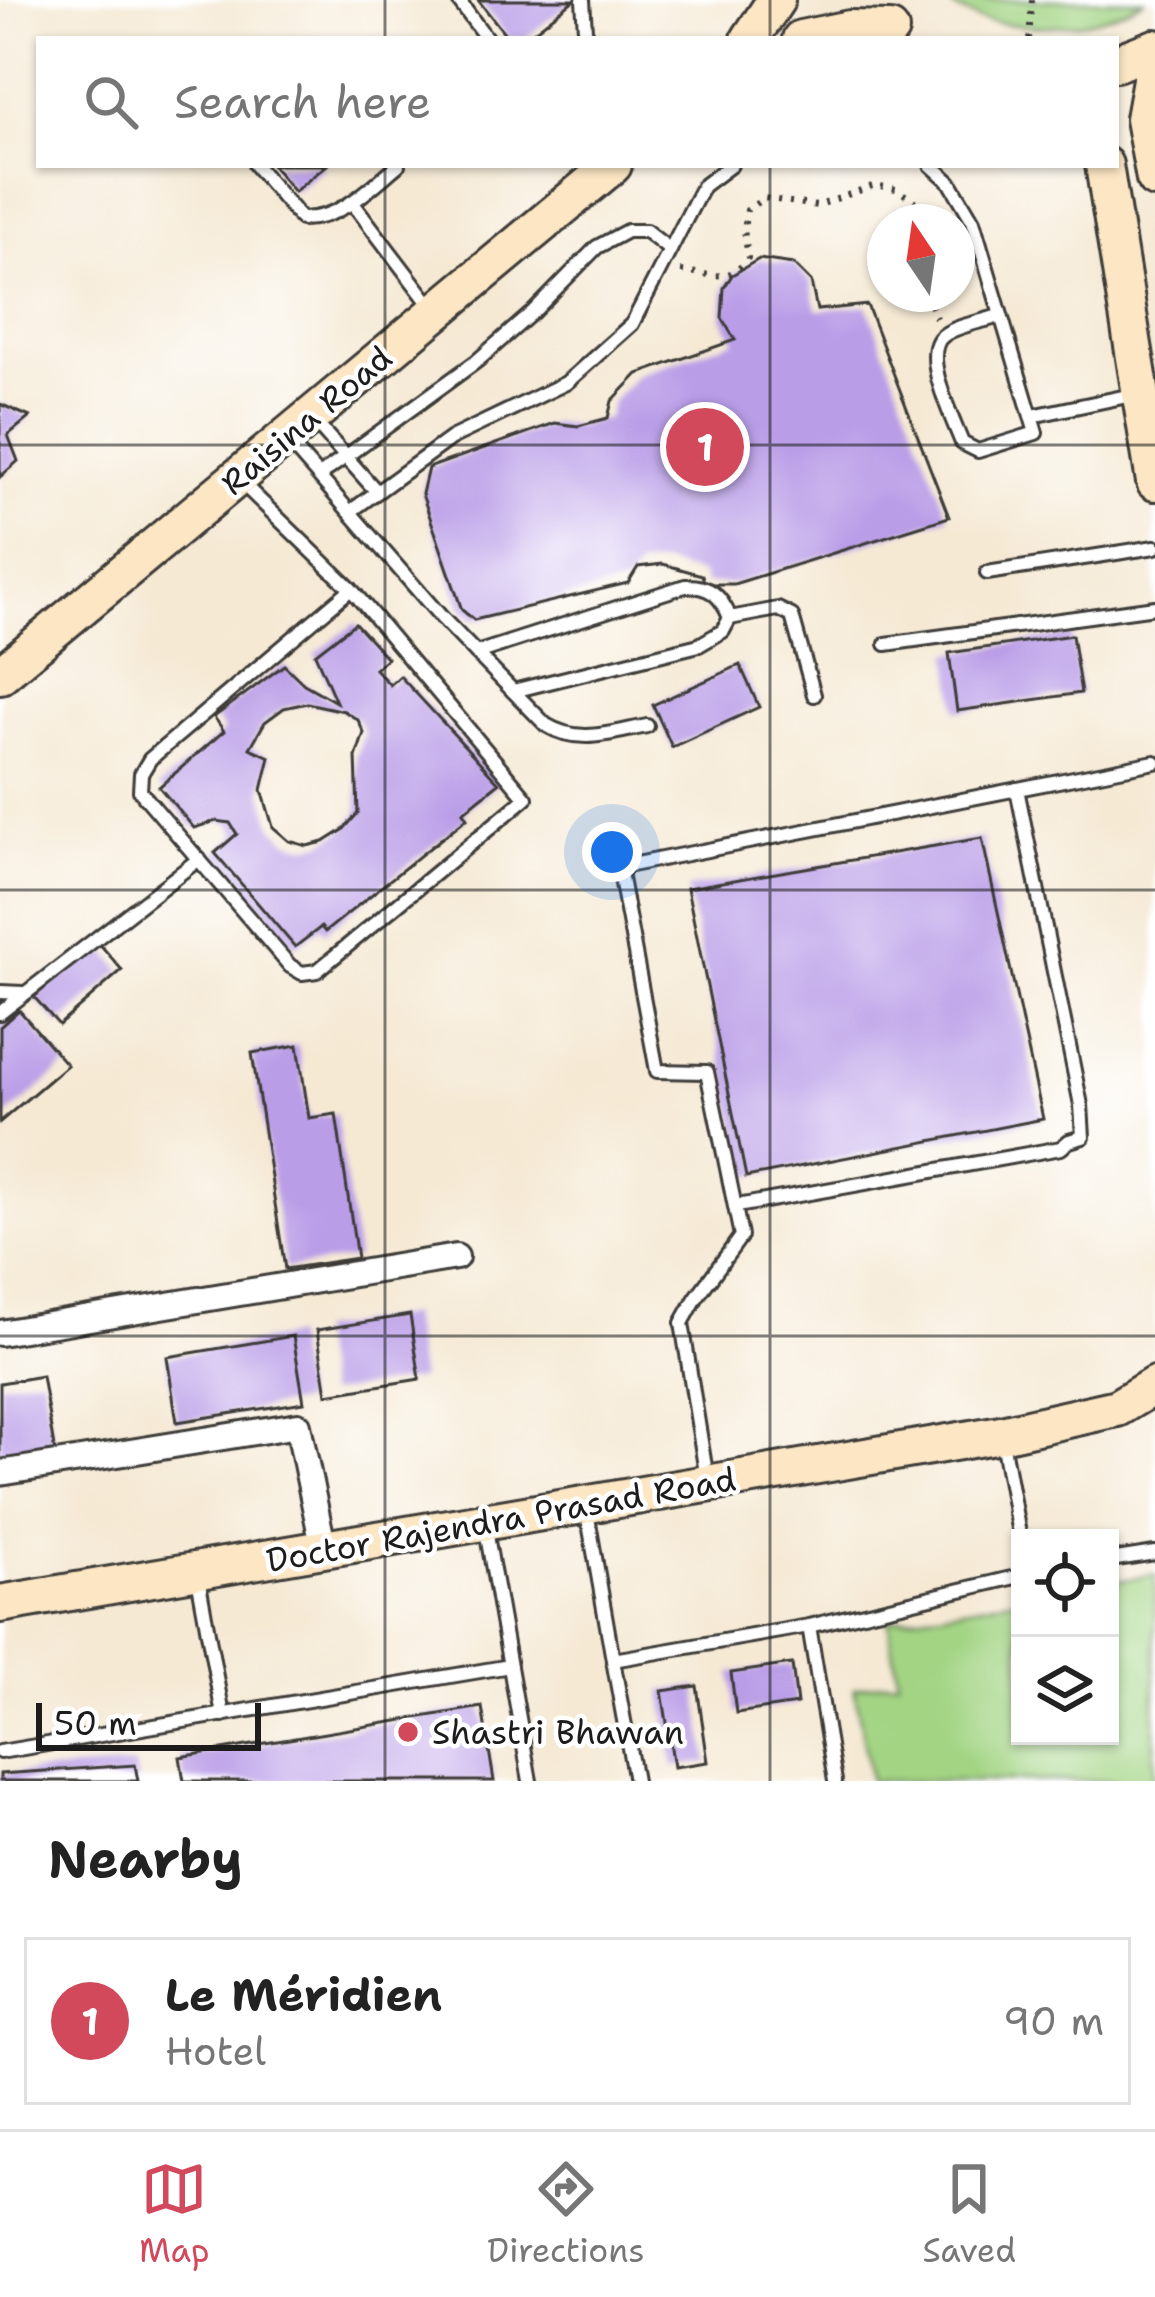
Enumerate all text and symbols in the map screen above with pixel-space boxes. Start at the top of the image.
search box [36,36,1119,168]
icon: search [78,69,144,135]
text: Search here [174,72,431,132]
north arrow [867,204,975,312]
street label: Raisina Road [211,336,401,505]
pin: 1 [666,402,744,492]
your location [582,822,642,882]
street label: Doctor Rajendra Prasad Road [263,1456,739,1583]
map controls [1011,1529,1119,1745]
button: locate [1011,1529,1119,1637]
button: layers [1011,1637,1119,1745]
scale bar [36,1697,261,1750]
text: 50 m [54,1701,137,1746]
place label: Shastri Bhawan [432,1710,684,1755]
marker: Shastri Bhawan [395,1719,421,1745]
text: Nearby [48,1825,243,1893]
text: Le Méridien [165,1965,442,2025]
text: 1 [81,1995,99,2047]
text: 90 m [1003,1995,1104,2047]
text: Hotel [165,2025,266,2077]
tab: Map [139,2156,210,2273]
tab: Directions [487,2156,645,2273]
tab: Saved [922,2156,1016,2273]

